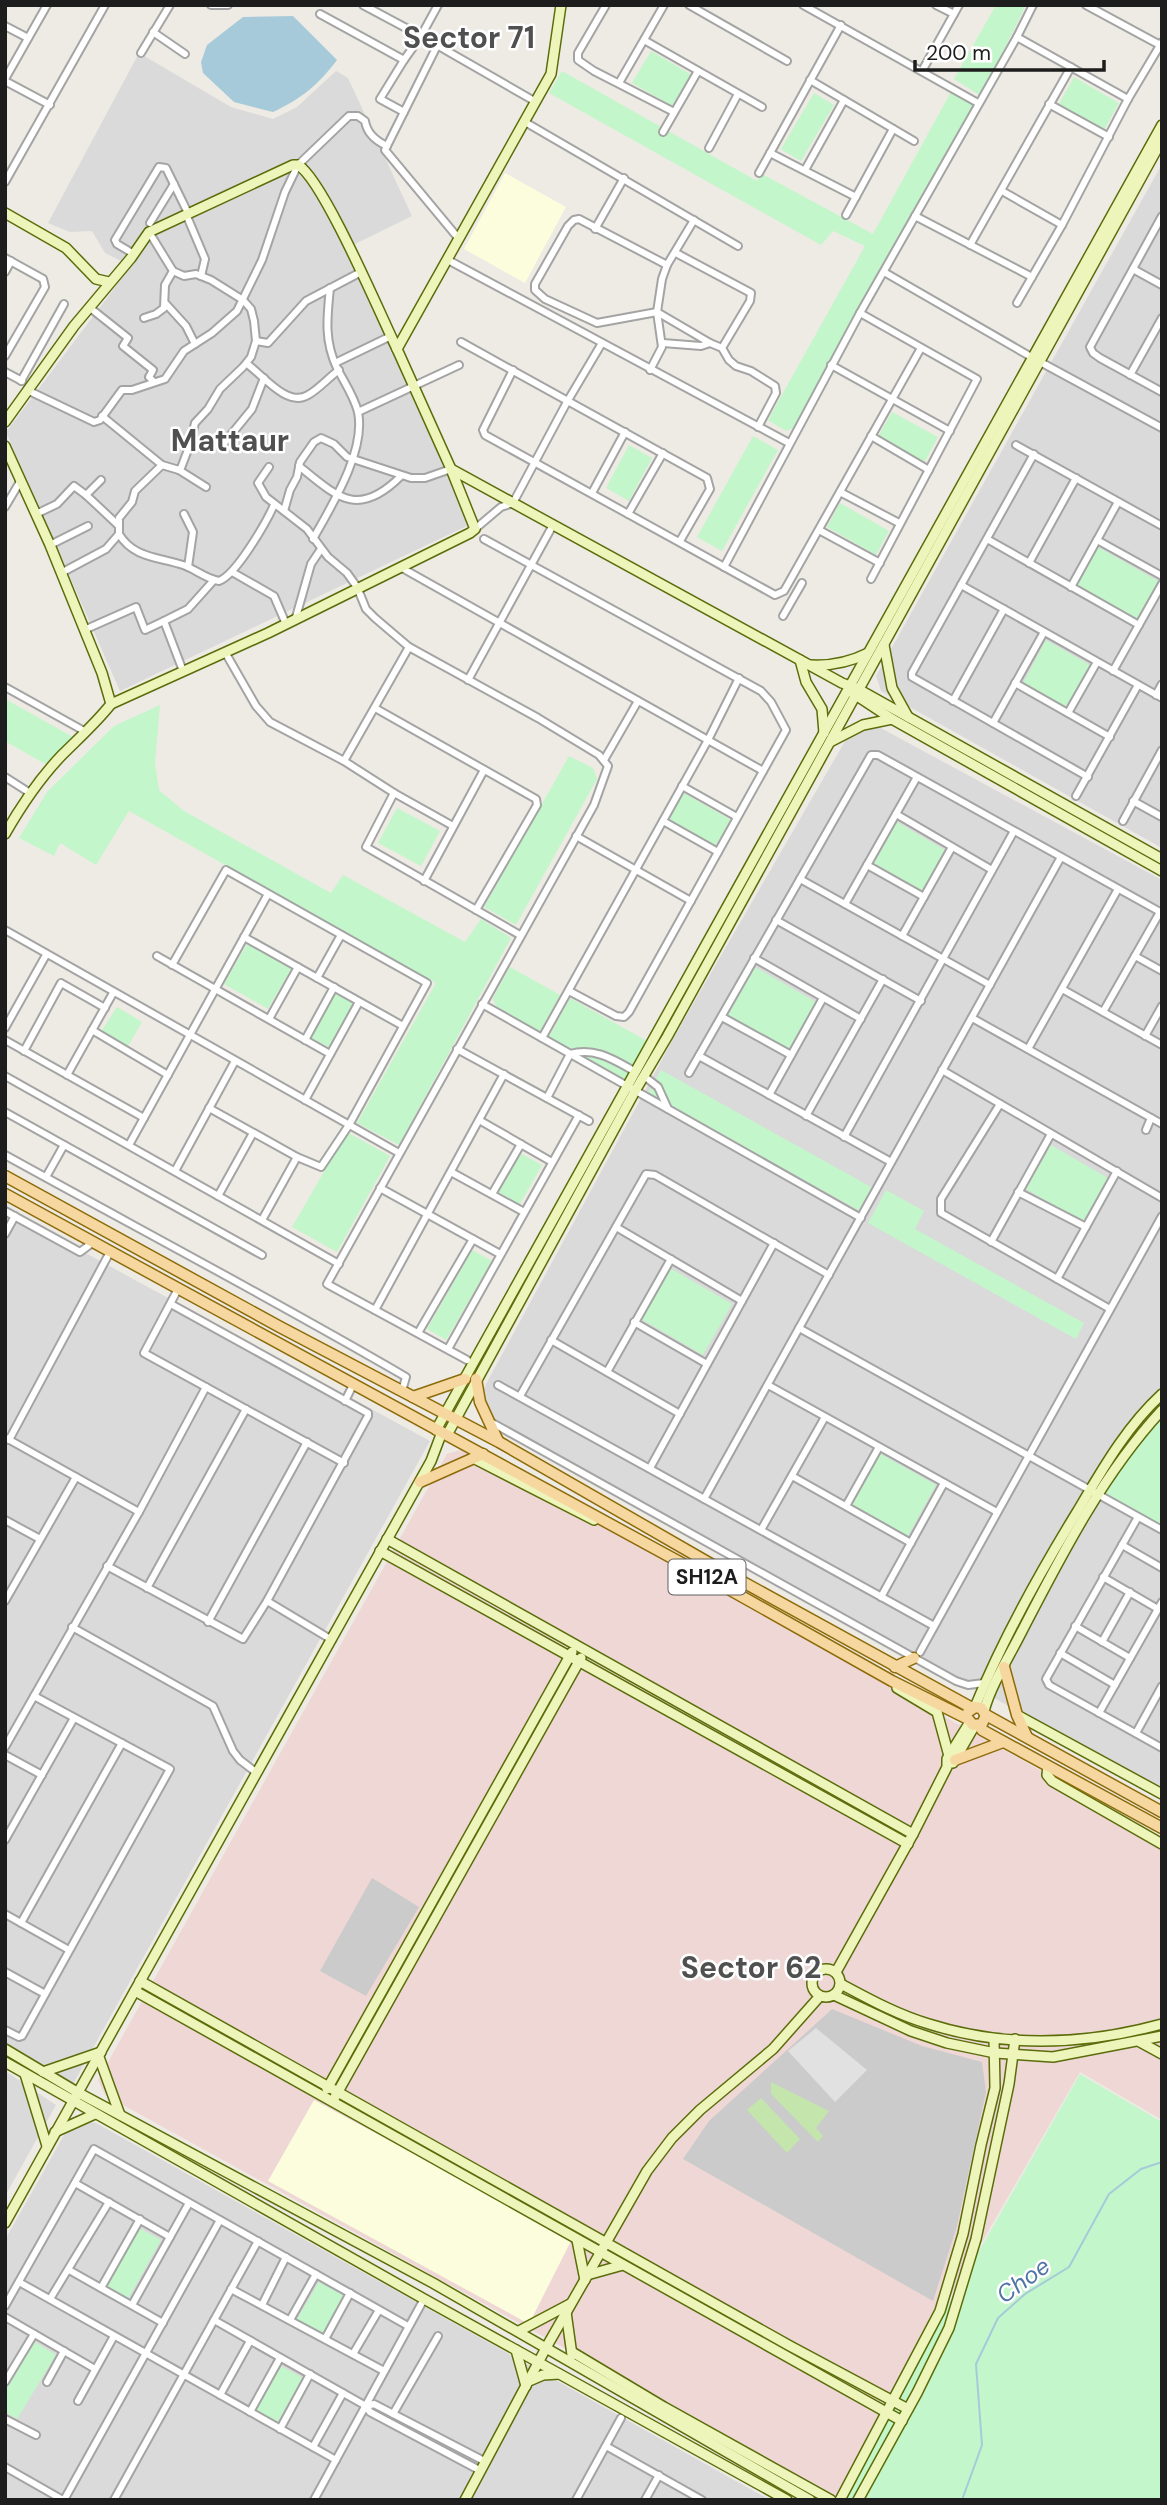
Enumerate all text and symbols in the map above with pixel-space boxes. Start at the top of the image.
district label: Sector 71 [403,18,535,57]
scale bar [915,28,1104,72]
text: 200 m [926,39,991,67]
district label: Mattaur [171,421,289,460]
road number: SH12A [668,1560,746,1594]
district label: Sector 62 [681,1948,821,1987]
water label: Choe [990,2250,1056,2310]

